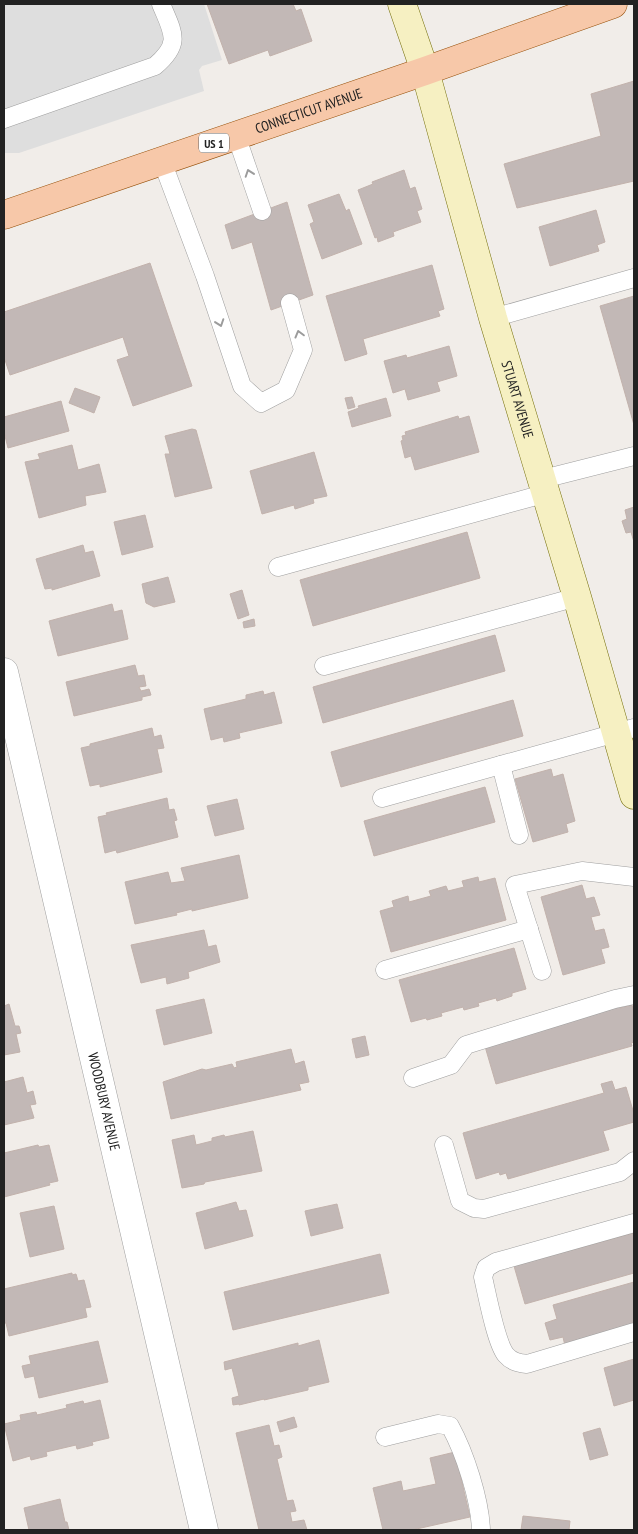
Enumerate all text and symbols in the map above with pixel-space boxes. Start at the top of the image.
street label: CONNECTICUT AVENUE [253,84,365,137]
road number: US 1 [199,134,229,152]
one-way arrow [245,169,255,178]
one-way arrow [215,318,225,326]
one-way arrow [294,331,304,339]
street label: STUART AVENUE [497,358,538,440]
street label: WOODBURY AVENUE [84,1051,124,1152]

